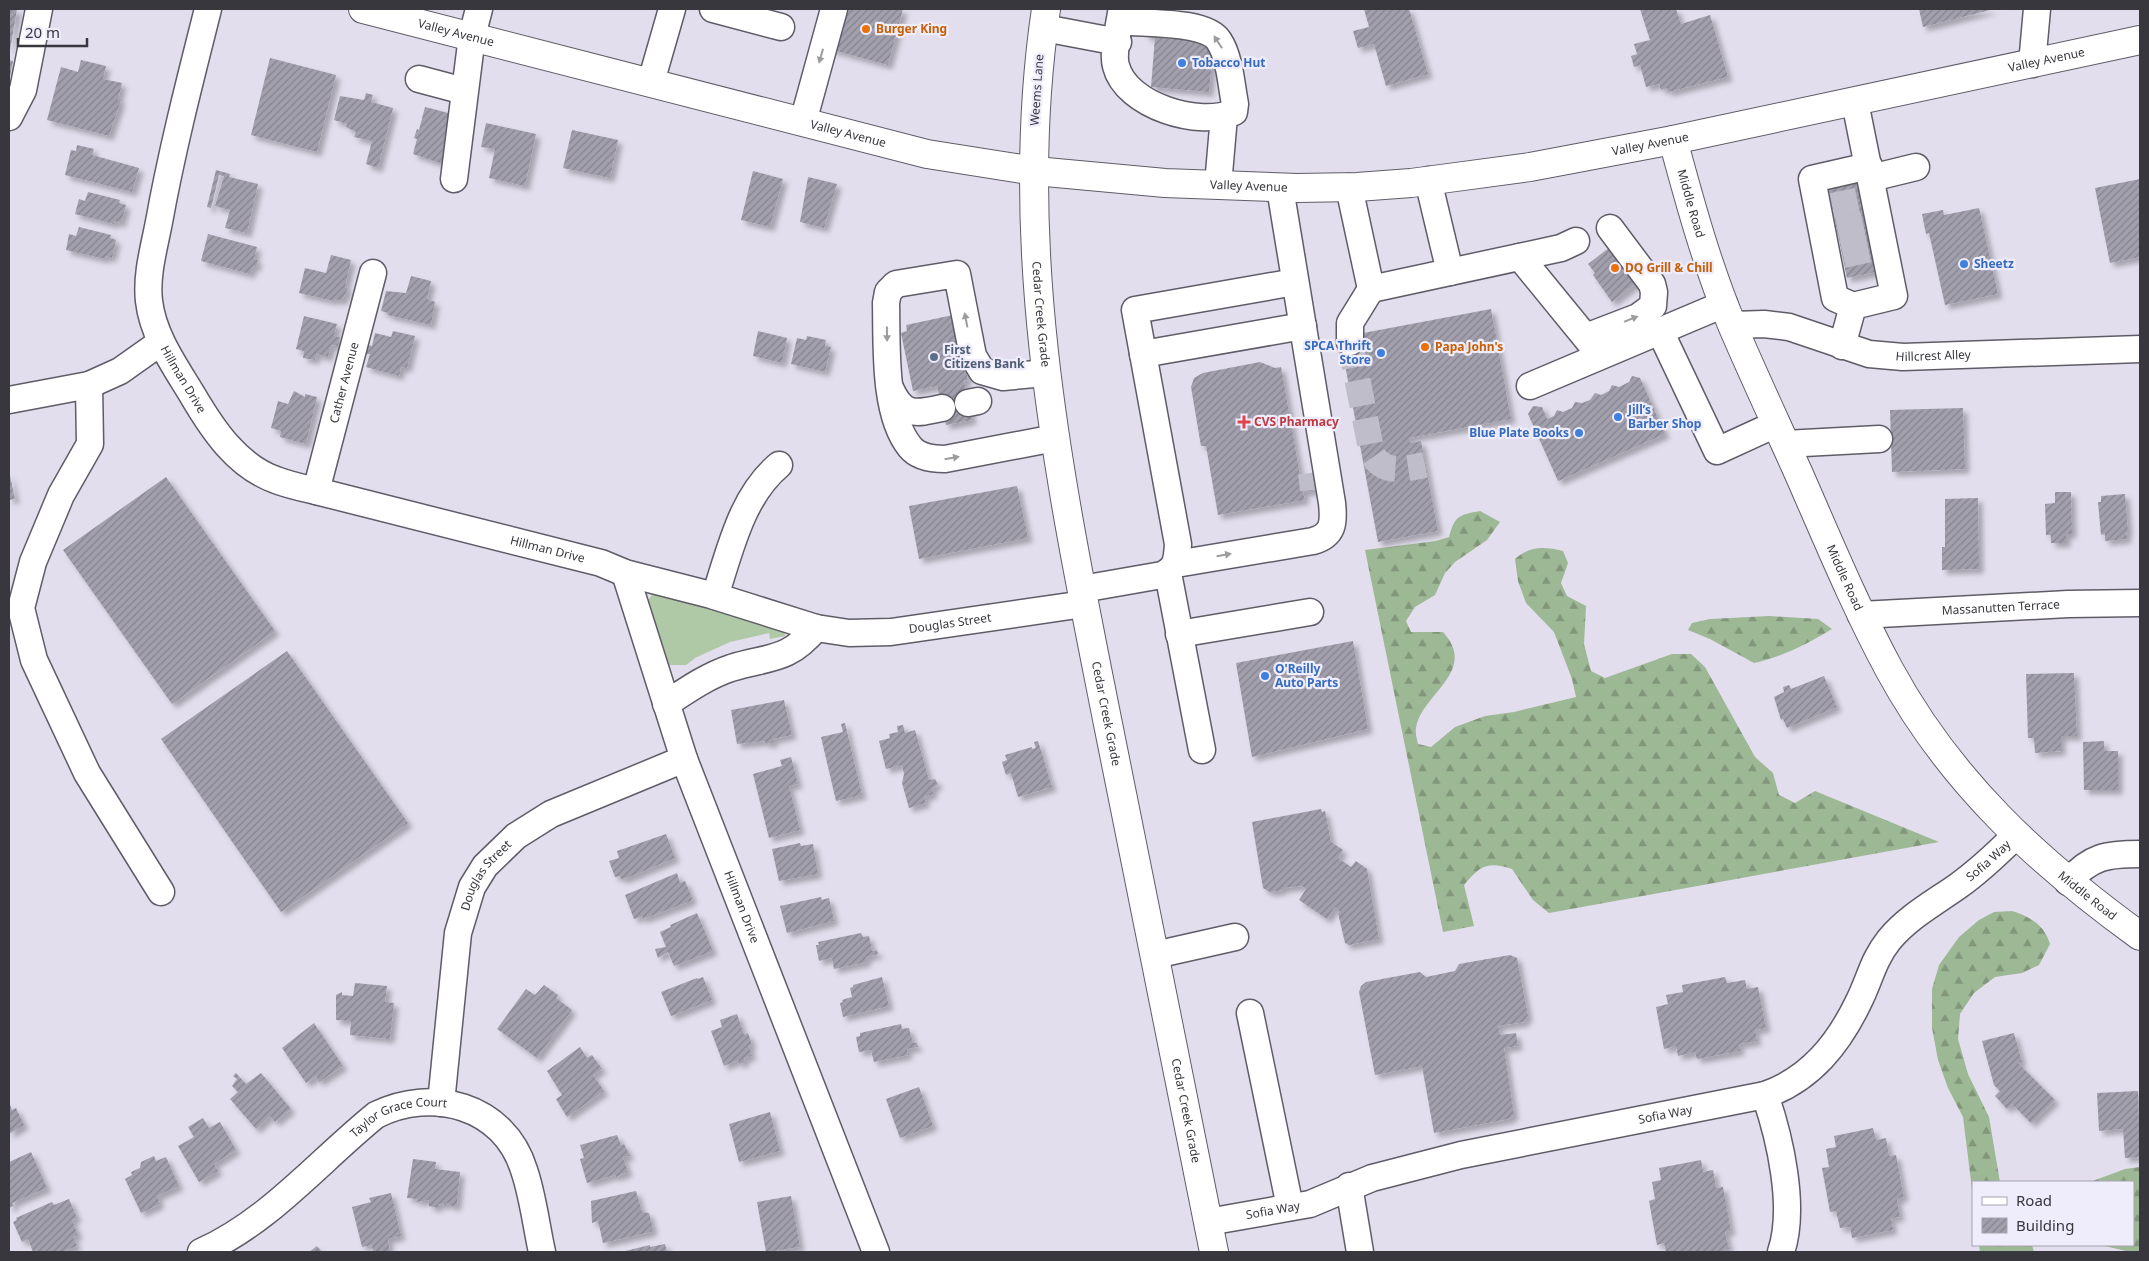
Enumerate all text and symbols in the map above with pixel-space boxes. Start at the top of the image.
street label: Valley Avenue [416,14,496,50]
scale bar [18,15,86,47]
place label: Burger King [876,20,947,37]
text: 20 m [25,22,60,42]
marker: Burger King [860,23,872,35]
one-way arrow [1214,35,1223,49]
street label: Valley Avenue [2006,43,2086,76]
one-way arrow [817,48,825,63]
street label: Weems Lane [1026,53,1047,126]
place label: Tobacco Hut [1192,54,1266,71]
marker: Tobacco Hut [1176,57,1188,69]
street label: Valley Avenue [809,115,888,151]
street label: Valley Avenue [1610,128,1690,159]
street label: Middle Road [1673,167,1709,240]
street label: Valley Avenue [1209,176,1288,196]
place label: Sheetz [1974,255,2014,272]
marker: Sheetz [1958,258,1970,270]
place label: DQ Grill & Chill [1625,259,1713,276]
street label: Cedar Creek Grade [1028,261,1055,368]
marker: DQ Grill & Chill [1609,262,1621,274]
one-way arrow [961,312,969,328]
one-way arrow [1624,315,1638,323]
one-way arrow [883,326,891,342]
place label: SPCA Thrift Store [1304,337,1371,368]
place label: Papa John's [1435,338,1503,355]
street label: Cather Avenue [325,340,363,425]
place label: First Citizens Bank [944,341,1025,372]
marker: Papa John's [1419,341,1431,353]
street label: Hillman Drive [157,342,211,417]
street label: Hillcrest Alley [1895,346,1972,365]
marker: SPCA Thrift Store [1375,347,1387,359]
marker: First Citizens Bank [928,351,940,363]
place label: Jill’s Barber Shop [1627,401,1702,432]
marker: Jill’s Barber Shop [1612,411,1624,423]
place label: CVS Pharmacy [1254,413,1339,430]
marker: CVS Pharmacy [1238,416,1250,428]
place label: Blue Plate Books [1469,424,1569,441]
marker: Blue Plate Books [1573,427,1585,439]
one-way arrow [945,453,961,461]
street label: Hillman Drive [508,531,587,567]
street label: Middle Road [1823,542,1867,613]
one-way arrow [1217,551,1233,559]
street label: Massanutten Terrace [1941,595,2061,619]
street label: Douglas Street [908,608,993,637]
street label: Cedar Creek Grade [1088,660,1125,768]
place label: O'Reilly Auto Parts [1275,660,1338,691]
marker: O'Reilly Auto Parts [1259,670,1271,682]
street label: Douglas Street [456,835,515,913]
street label: Sofia Way [1962,835,2015,885]
street label: Middle Road [2055,867,2121,924]
street label: Hillman Drive [720,868,764,946]
street label: Cedar Creek Grade [1168,1057,1205,1165]
street label: Taylor Grace Court [346,1093,449,1141]
street label: Sofia Way [1637,1100,1695,1128]
legend [1972,1181,2134,1246]
text: Road [2016,1190,2052,1210]
street label: Sofia Way [1244,1197,1302,1223]
text: Building [2016,1215,2074,1235]

